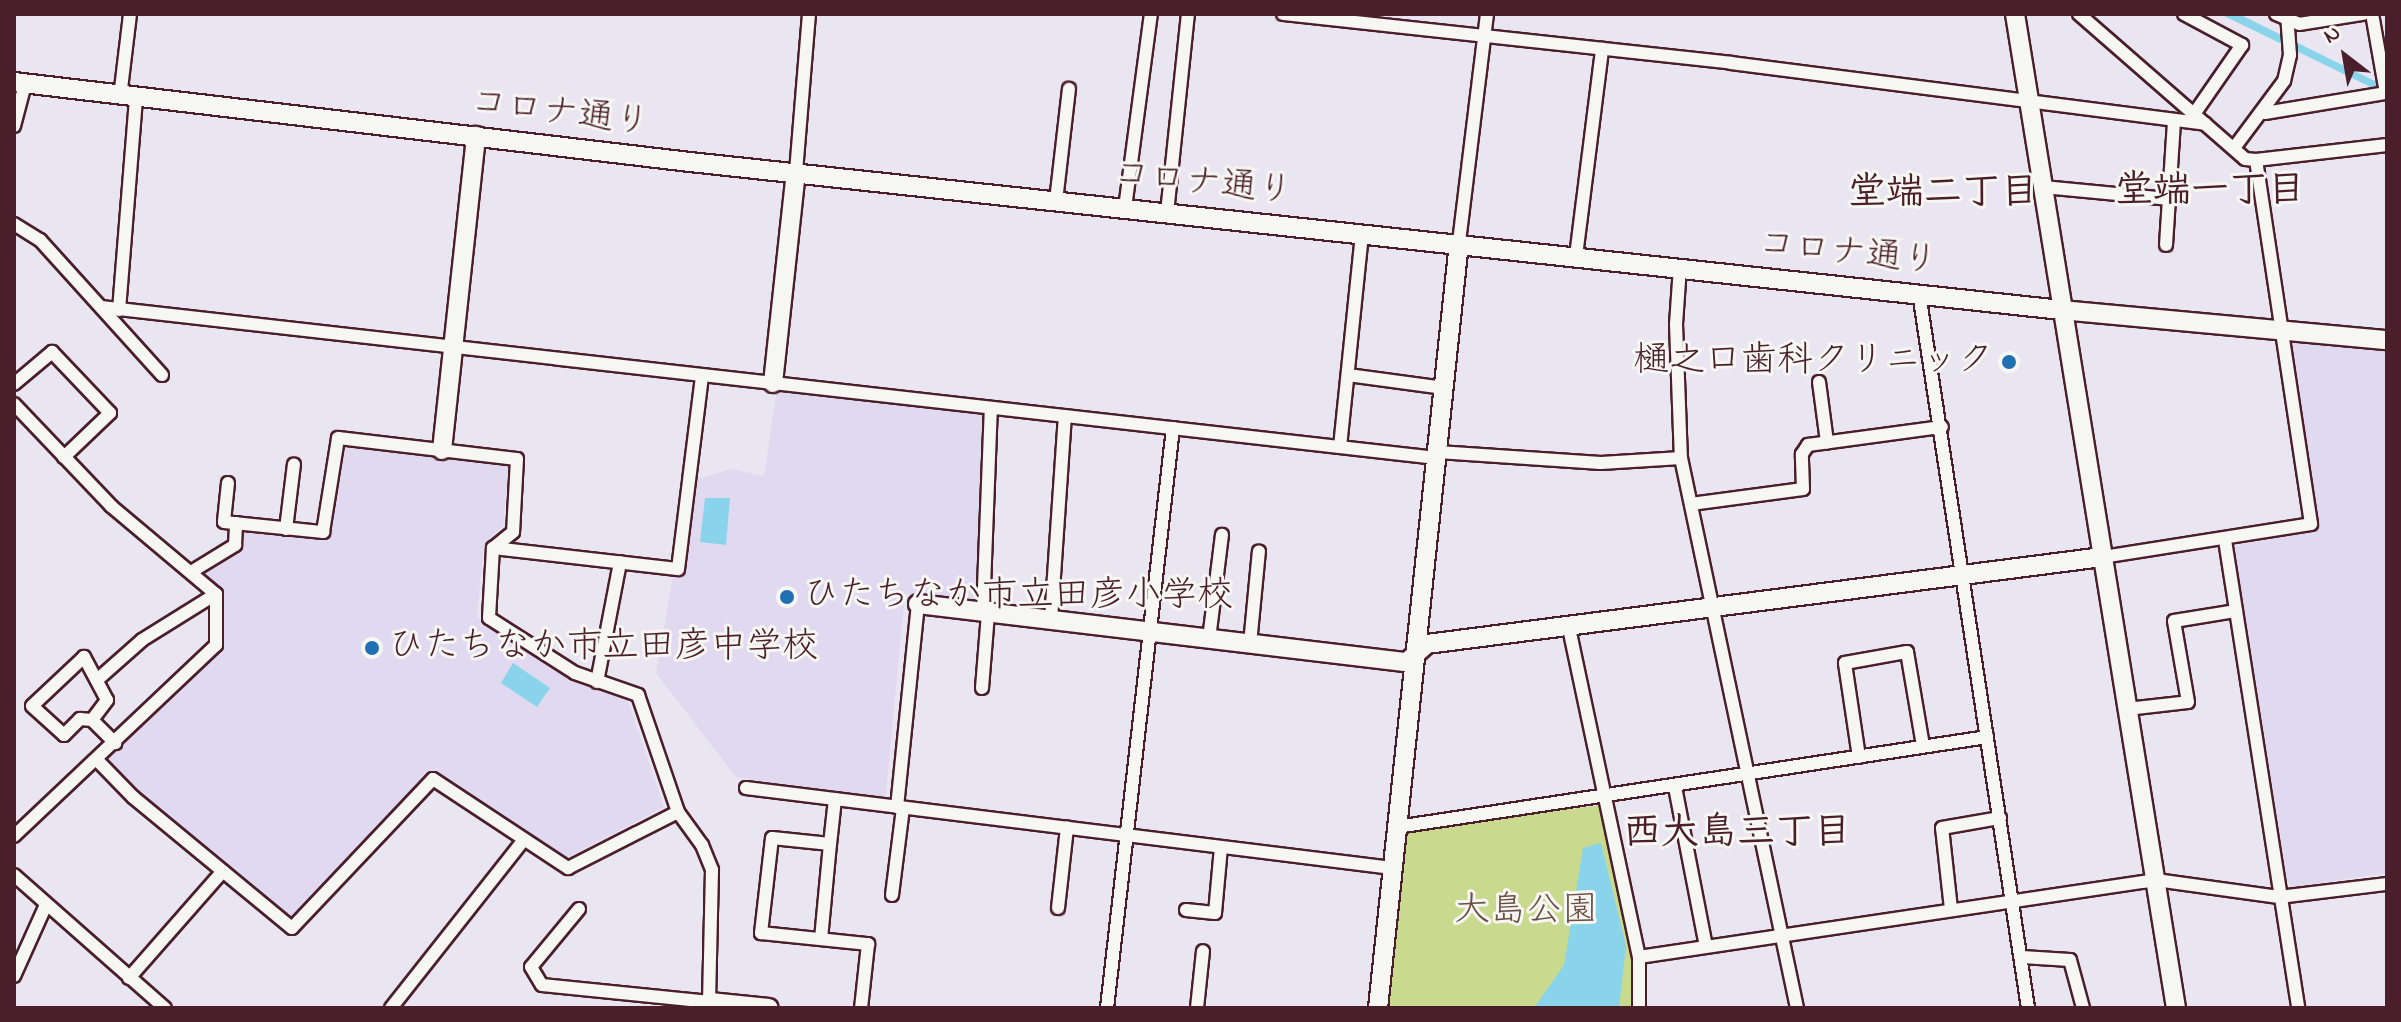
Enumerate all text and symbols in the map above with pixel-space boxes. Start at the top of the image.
north arrow [2305,16,2385,96]
text: N [2318,18,2347,53]
street label: コロナ通り [468,82,652,146]
street label: コロナ通り [1111,153,1295,215]
district label: 堂端一丁目 [2115,170,2305,216]
district label: 堂端二丁目 [1848,172,2038,218]
street label: コロナ通り [1756,223,1940,285]
place label: 樋之口歯科クリニック [1633,340,1993,384]
marker: 樋之口歯科クリニック [2000,353,2018,371]
place label: ひたちなか市立田彦小学校 [803,575,1235,619]
marker: ひたちなか市立田彦小学校 [778,588,796,606]
place label: ひたちなか市立田彦中学校 [388,626,820,670]
marker: ひたちなか市立田彦中学校 [363,639,381,657]
district label: 西大島三丁目 [1623,812,1851,858]
park label: 大島公園 [1454,890,1598,934]

